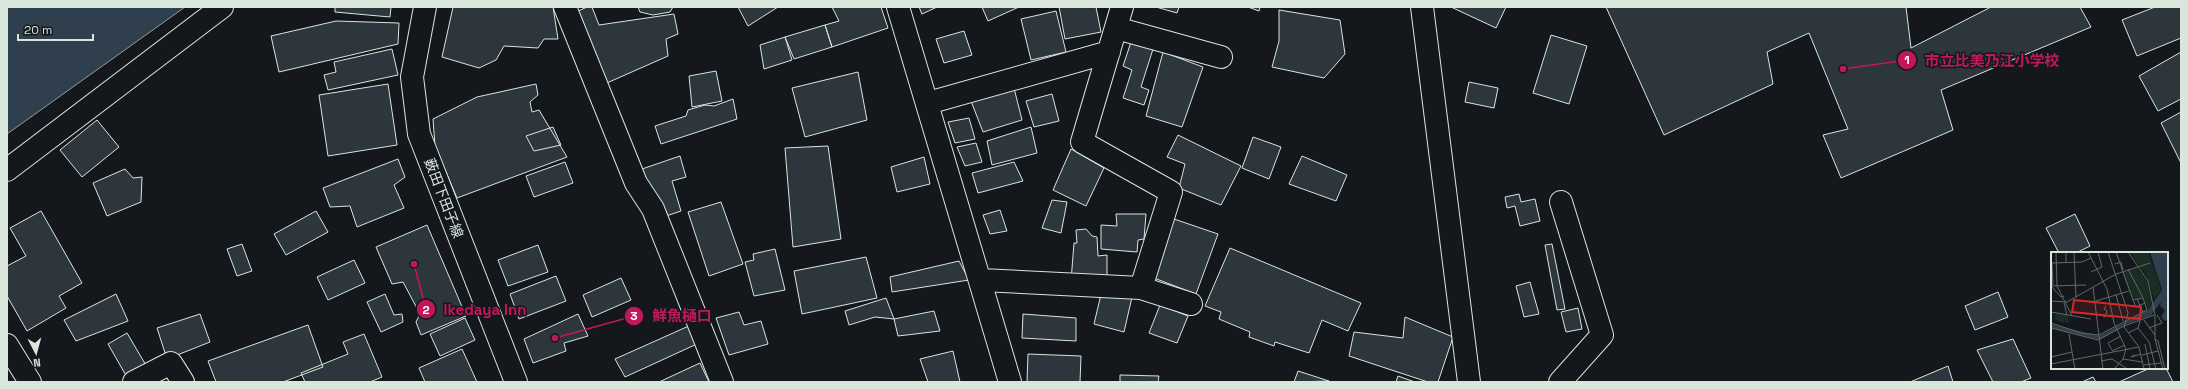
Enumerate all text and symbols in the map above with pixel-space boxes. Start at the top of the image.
scale bar [18,16,93,42]
text: 20 m [24,22,52,38]
callout: 市立比美乃江小学校 [1897,47,2068,74]
text: 市立比美乃江小学校 [1924,51,2060,70]
text: 1 [1904,52,1910,68]
street label: 薮田下田子線 [421,156,467,240]
inset map [2051,252,2168,369]
callout: Ikedaya Inn [416,296,534,323]
text: Ikedaya Inn [444,300,526,319]
text: 2 [422,302,430,318]
callout: 鮮魚樋口 [624,302,720,329]
text: 鮮魚樋口 [652,306,712,325]
text: 3 [630,308,638,324]
north arrow [16,333,56,373]
text: N [33,356,41,370]

